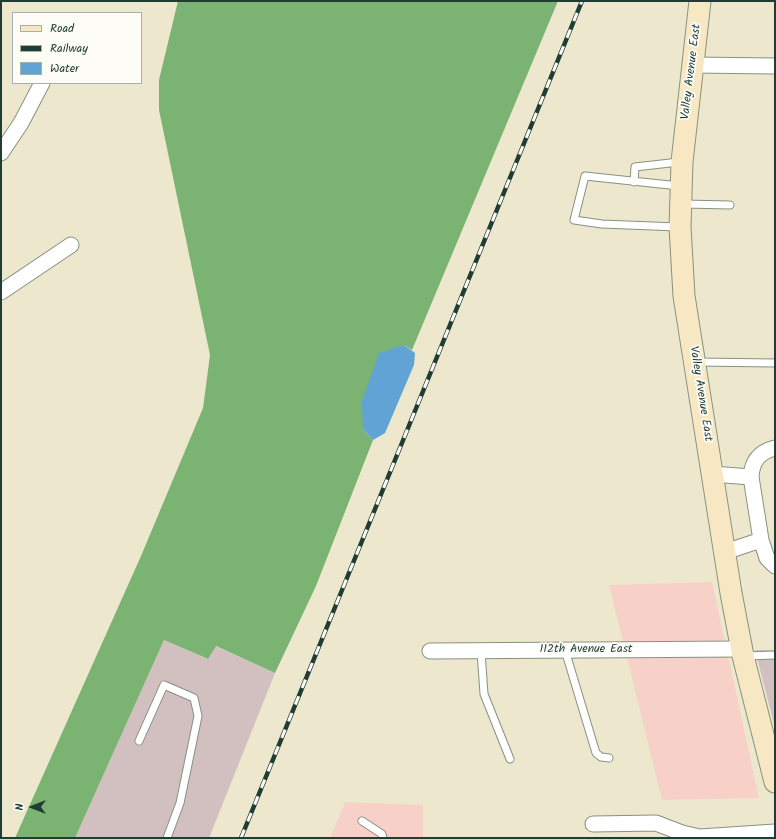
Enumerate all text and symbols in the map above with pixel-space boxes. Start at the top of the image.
legend [12,12,142,84]
text: Road [50,19,74,38]
street label: Valley Avenue East [679,23,705,121]
text: Railway [50,39,88,58]
text: Water [50,59,79,78]
street label: Valley Avenue East [685,345,715,443]
street label: 112th Avenue East [540,643,632,657]
north arrow [12,787,52,827]
text: N [11,804,29,810]

